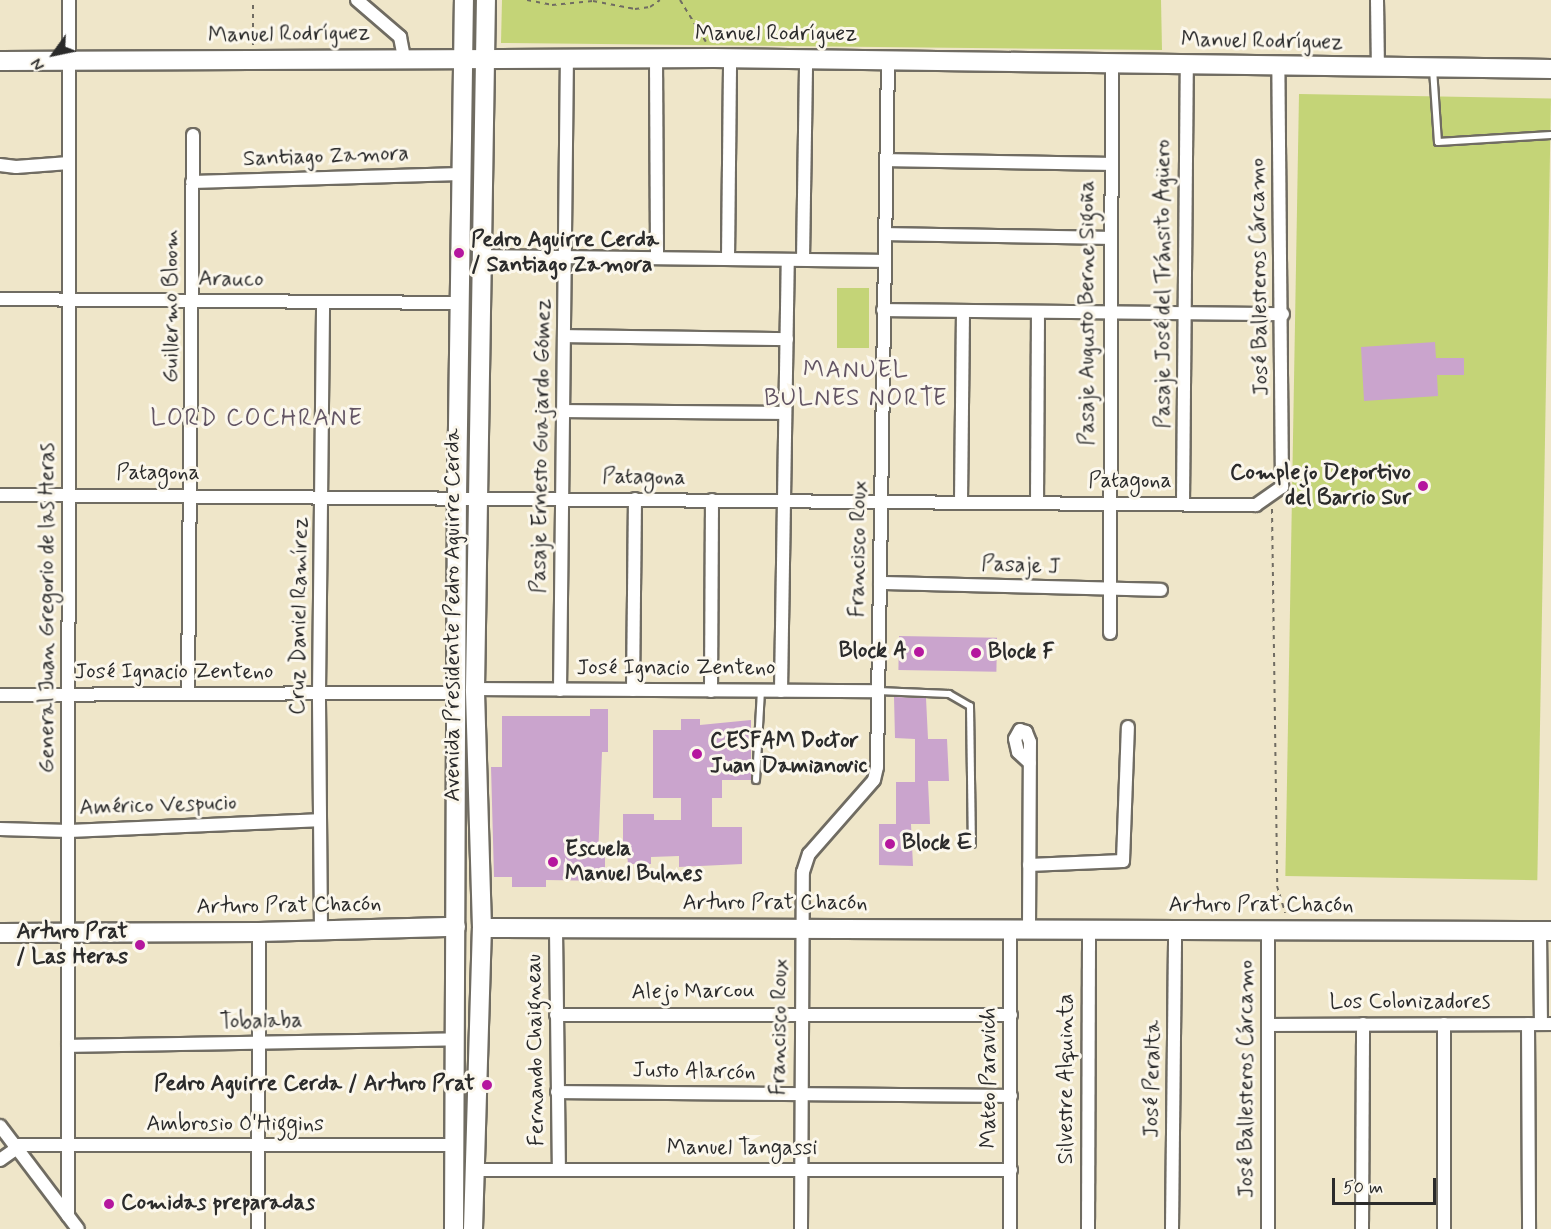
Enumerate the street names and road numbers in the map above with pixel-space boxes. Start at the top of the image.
street label: Manuel Rodríguez [208,20,370,50]
street label: Manuel Rodríguez [695,22,857,48]
street label: Manuel Rodríguez [1181,27,1343,57]
street label: Pasaje José del Tránsito Agüero [1151,140,1177,428]
street label: Santiago Zamora [242,141,410,173]
street label: José Ballesteros Cárcamo [1245,156,1275,398]
street label: Pasaje Augusto Berne Sigoña [1075,180,1101,446]
street label: Guillermo Bloom [159,228,185,384]
street label: Arauco [198,266,264,294]
street label: Pasaje Ernesto Guajardo Gómez [526,297,558,595]
street label: Avenida Presidente Pedro Aguirre Cerda [441,429,467,801]
street label: General Juan Gregorio de las Heras [35,444,61,772]
street label: Patagona [116,461,200,487]
street label: Patagona [602,464,686,492]
street label: Patagona [1088,469,1172,495]
street label: Francisco Roux [845,480,873,618]
street label: Cruz Daniel Ramírez [285,516,315,716]
street label: Pasaje J [981,551,1061,581]
street label: José Ignacio Zenteno [577,656,775,682]
street label: José Ignacio Zenteno [75,660,273,686]
street label: Américo Vespucio [81,790,235,822]
street label: Arturo Prat Chacón [196,891,382,921]
street label: Arturo Prat Chacón [683,891,867,917]
street label: Arturo Prat Chacón [1169,893,1353,919]
street label: Fernando Chaigneau [521,955,551,1145]
street label: Francisco Roux [766,958,794,1096]
street label: José Ballesteros Cárcamo [1234,958,1260,1200]
street label: Alejo Marcou [631,978,755,1006]
street label: Los Colonizadores [1324,990,1496,1016]
street label: Silvestre Alquinta [1054,995,1080,1163]
street label: Mateo Paravich [977,1007,1003,1149]
street label: Tobalaba [219,1008,303,1036]
street label: José Peralta [1139,1020,1167,1138]
street label: Justo Alarcón [633,1058,755,1086]
street label: Ambrosio O'Higgins [145,1112,325,1138]
street label: Manuel Tangassi [667,1136,817,1162]

